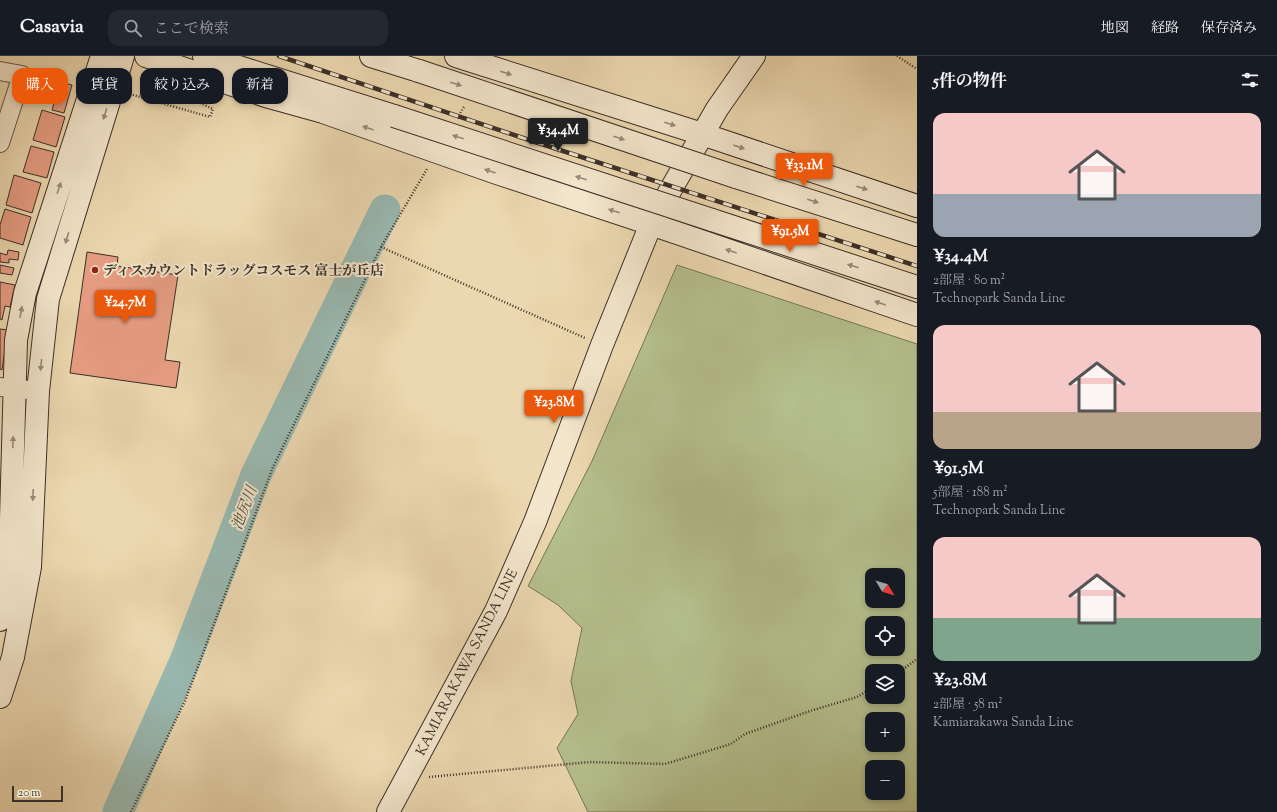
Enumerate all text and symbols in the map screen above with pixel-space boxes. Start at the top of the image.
search box [108,10,388,46]
text: Casavia [20,14,84,41]
icon: search [122,17,144,39]
text: ここで検索 [154,19,229,40]
text: 地図 [1101,19,1129,39]
text: 経路 [1151,19,1179,39]
text: 保存済み [1201,19,1257,39]
chip: 購入 [12,68,68,104]
chip: 賃貸 [76,68,132,104]
chip: 絞り込み [140,68,224,104]
chip: 新着 [232,68,288,104]
icon: filters [1239,69,1261,91]
one-way arrow [500,70,512,76]
text: 5件の物件 [933,70,1007,94]
one-way arrow [450,81,462,87]
one-way arrow [102,108,108,120]
pin: ¥34.4M [525,118,591,152]
one-way arrow [664,121,676,127]
text: ¥34.4M [537,122,579,140]
one-way arrow [361,125,373,131]
one-way arrow [452,134,464,140]
one-way arrow [614,135,626,141]
icon: home [1061,139,1133,211]
one-way arrow [734,144,746,150]
pin: ¥33.1M [771,153,837,187]
text: ¥33.1M [785,157,823,175]
one-way arrow [484,168,496,174]
one-way arrow [575,174,587,180]
one-way arrow [57,182,63,194]
one-way arrow [857,185,869,191]
one-way arrow [807,198,819,204]
one-way arrow [608,208,620,214]
pin: ¥91.5M [757,219,823,253]
text: ¥91.5M [771,223,809,241]
one-way arrow [64,232,70,244]
text: ¥34.4M [933,245,988,269]
one-way arrow [724,248,736,254]
place label: ディスカウントドラッグコスモス 富士が丘店 [103,262,384,282]
one-way arrow [847,263,859,269]
marker: ディスカウントドラッグコスモス 富士が丘店 [90,265,100,275]
text: 2部屋 · 80 m² [933,272,1005,290]
pin: ¥24.7M [92,290,158,324]
text: Technopark Sanda Line [933,290,1065,308]
text: ¥24.7M [104,294,146,312]
one-way arrow [874,299,886,305]
one-way arrow [19,306,25,318]
icon: home [1061,351,1133,423]
one-way arrow [37,359,44,371]
pin: ¥23.8M [521,390,587,424]
text: ¥23.8M [533,394,575,412]
one-way arrow [10,435,16,448]
text: ¥91.5M [933,457,984,481]
water label: 池尻川 [228,482,264,533]
text: 5部屋 · 188 m² [933,484,1008,502]
one-way arrow [30,489,36,502]
text: Technopark Sanda Line [933,502,1065,520]
icon: home [1061,563,1133,635]
street label: KAMIARAKAWA SANDA LINE [412,566,524,760]
north arrow [865,568,905,608]
map controls [865,568,905,800]
button: locate [865,616,905,656]
button: layers [865,664,905,704]
text: ¥23.8M [933,669,987,693]
text: 2部屋 · 58 m² [933,696,1003,714]
button: + [865,712,905,752]
text: Kamiarakawa Sanda Line [933,714,1073,732]
button: − [865,760,905,800]
scale bar [12,784,63,803]
text: 20 m [18,785,40,801]

